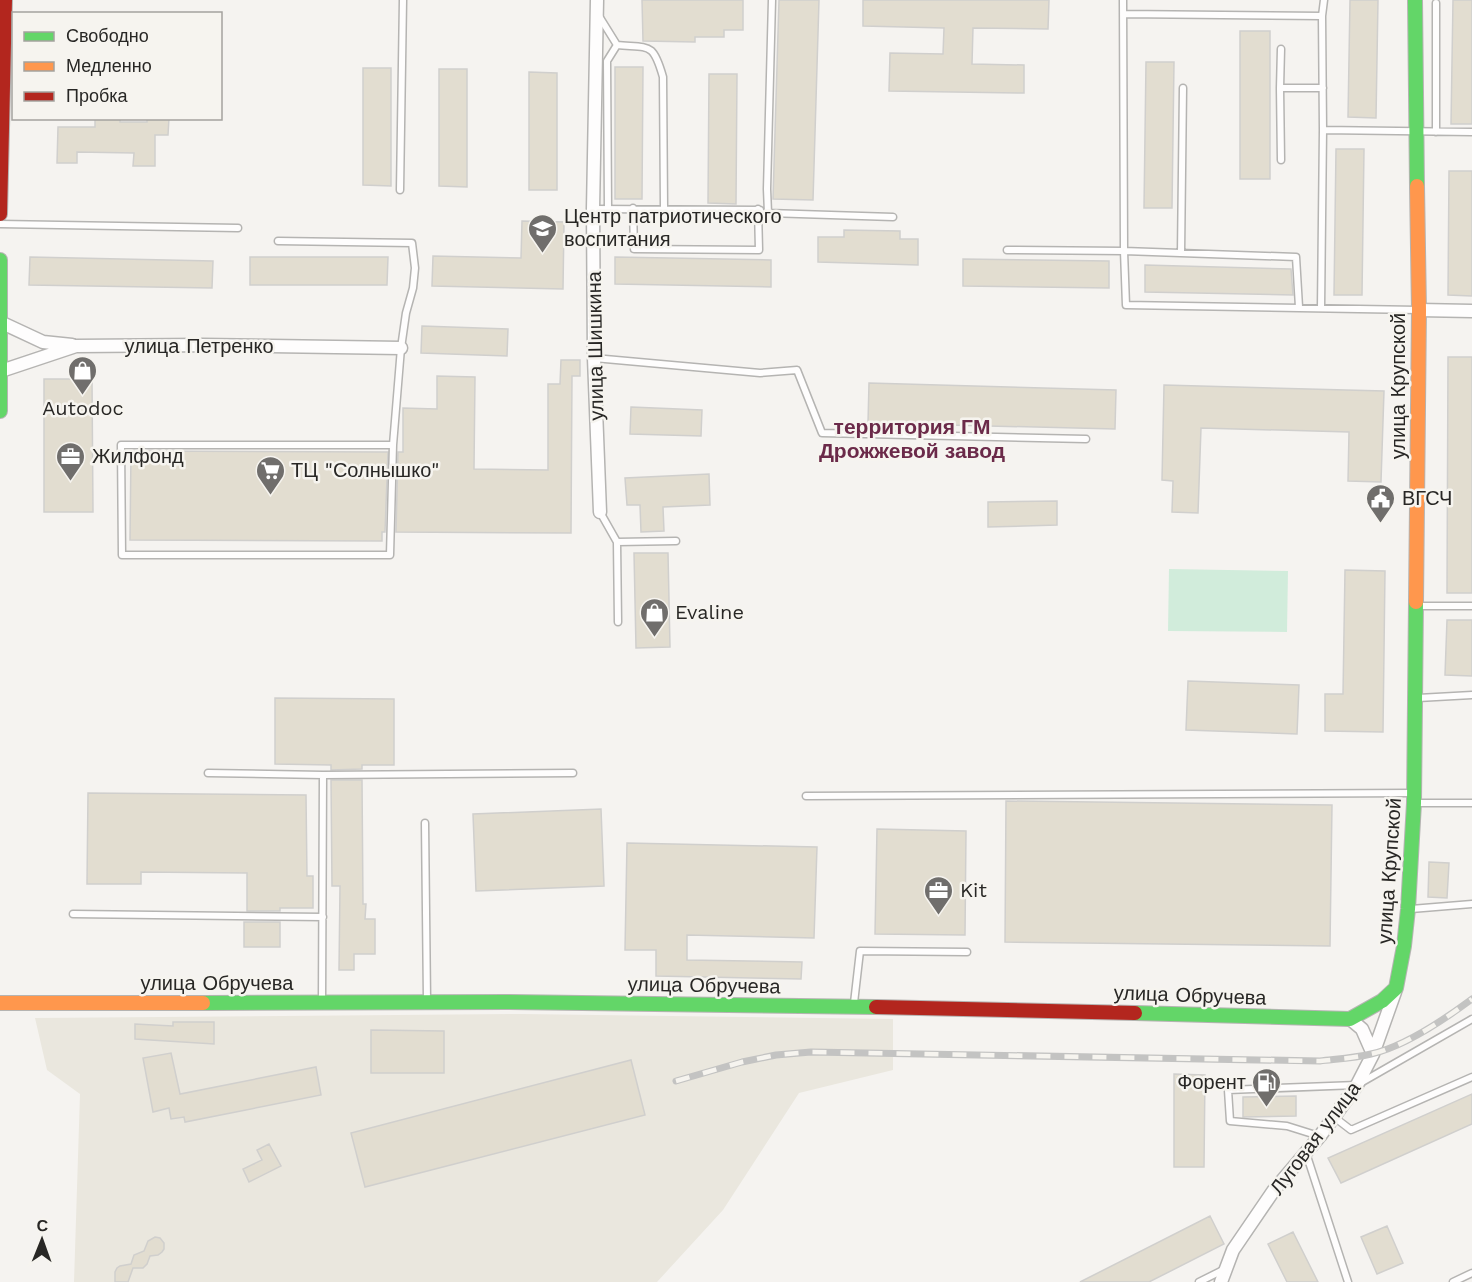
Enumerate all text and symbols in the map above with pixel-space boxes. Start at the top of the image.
legend [12,12,222,120]
text: Свободно [66,25,149,46]
text: Медленно [66,55,152,76]
text: Пробка [66,85,129,106]
place label: Центр патриотического воспитания [564,204,782,251]
school or university icon: Центр патриотического воспитания [527,212,559,254]
street label: улица Шишкина [582,270,608,421]
street label: улица Крупской [1386,313,1410,459]
street label: улица Петренко [124,334,274,358]
shop icon: Autodoc [67,354,99,396]
place label: Autodoc [42,396,124,420]
district label: территория ГМ Дрожжевой завод [819,414,1005,463]
office icon: Жилфонд [55,440,87,482]
place label: Жилфонд [92,444,184,468]
supermarket icon: ТЦ "Солнышко" [254,454,286,496]
place label: ТЦ "Солнышко" [291,458,439,482]
public building icon: ВГСЧ [1365,482,1397,524]
place label: ВГСЧ [1402,486,1452,510]
shop icon: Evaline [638,596,670,638]
place label: Evaline [675,600,744,624]
street label: улица Крупской [1372,797,1406,945]
office icon: Kit [923,874,955,916]
place label: Kit [960,878,987,902]
street label: улица Обручева [141,971,294,995]
street label: улица Обручева [627,972,781,998]
street label: улица Обручева [1113,980,1268,1010]
fuel station icon: Форент [1251,1066,1283,1108]
place label: Форент [1177,1070,1246,1094]
street label: Луговая улица [1265,1076,1366,1199]
north arrow [12,1210,72,1270]
text: С [36,1216,49,1235]

